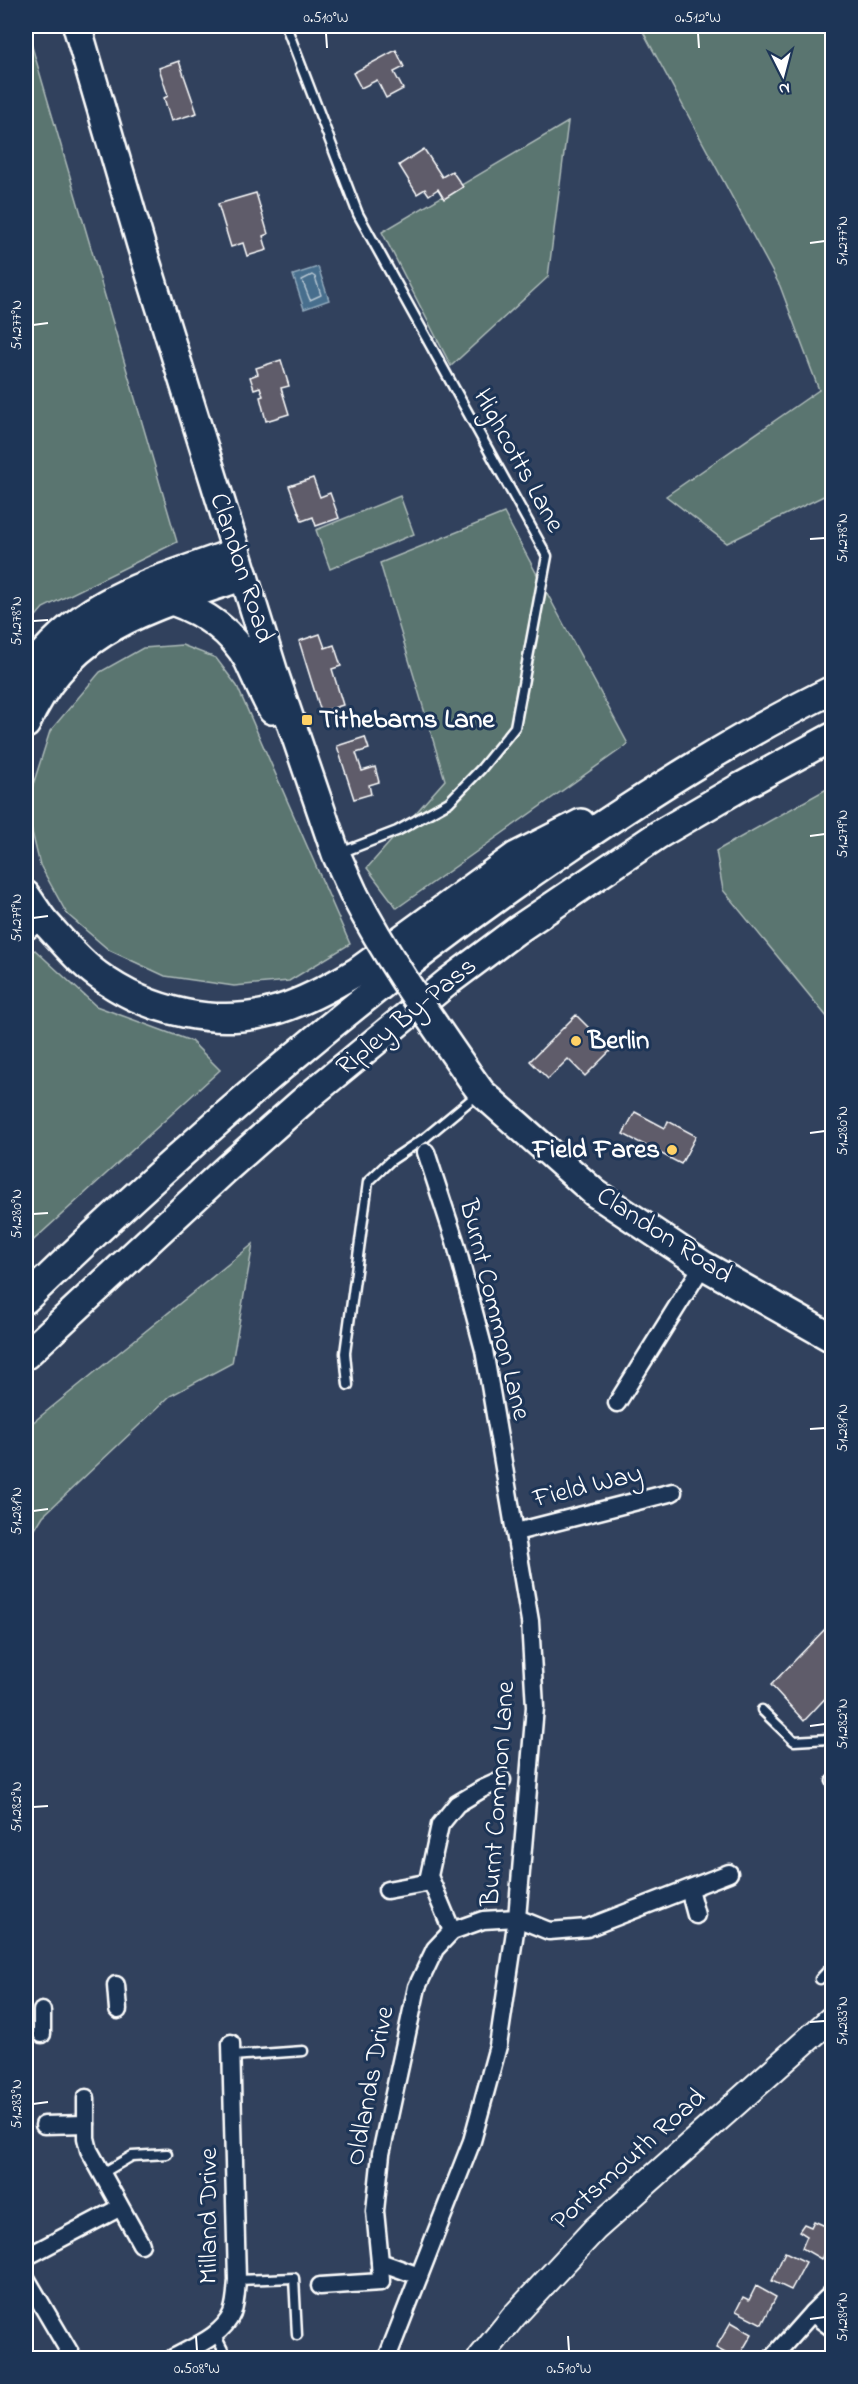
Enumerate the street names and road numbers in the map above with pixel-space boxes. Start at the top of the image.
street label: Highcotts Lane [462,382,574,541]
street label: Clandon Road [198,488,284,648]
street label: Ripley By-Pass [328,948,486,1086]
street label: Clandon Road [588,1177,740,1295]
street label: Burnt Common Lane [448,1195,540,1425]
street label: Field Way [528,1455,647,1520]
street label: Burnt Common Lane [472,1679,526,1909]
street label: Oldlands Drive [336,2002,406,2169]
street label: Portsmouth Road [543,2080,715,2240]
street label: Milland Drive [190,2147,229,2284]

